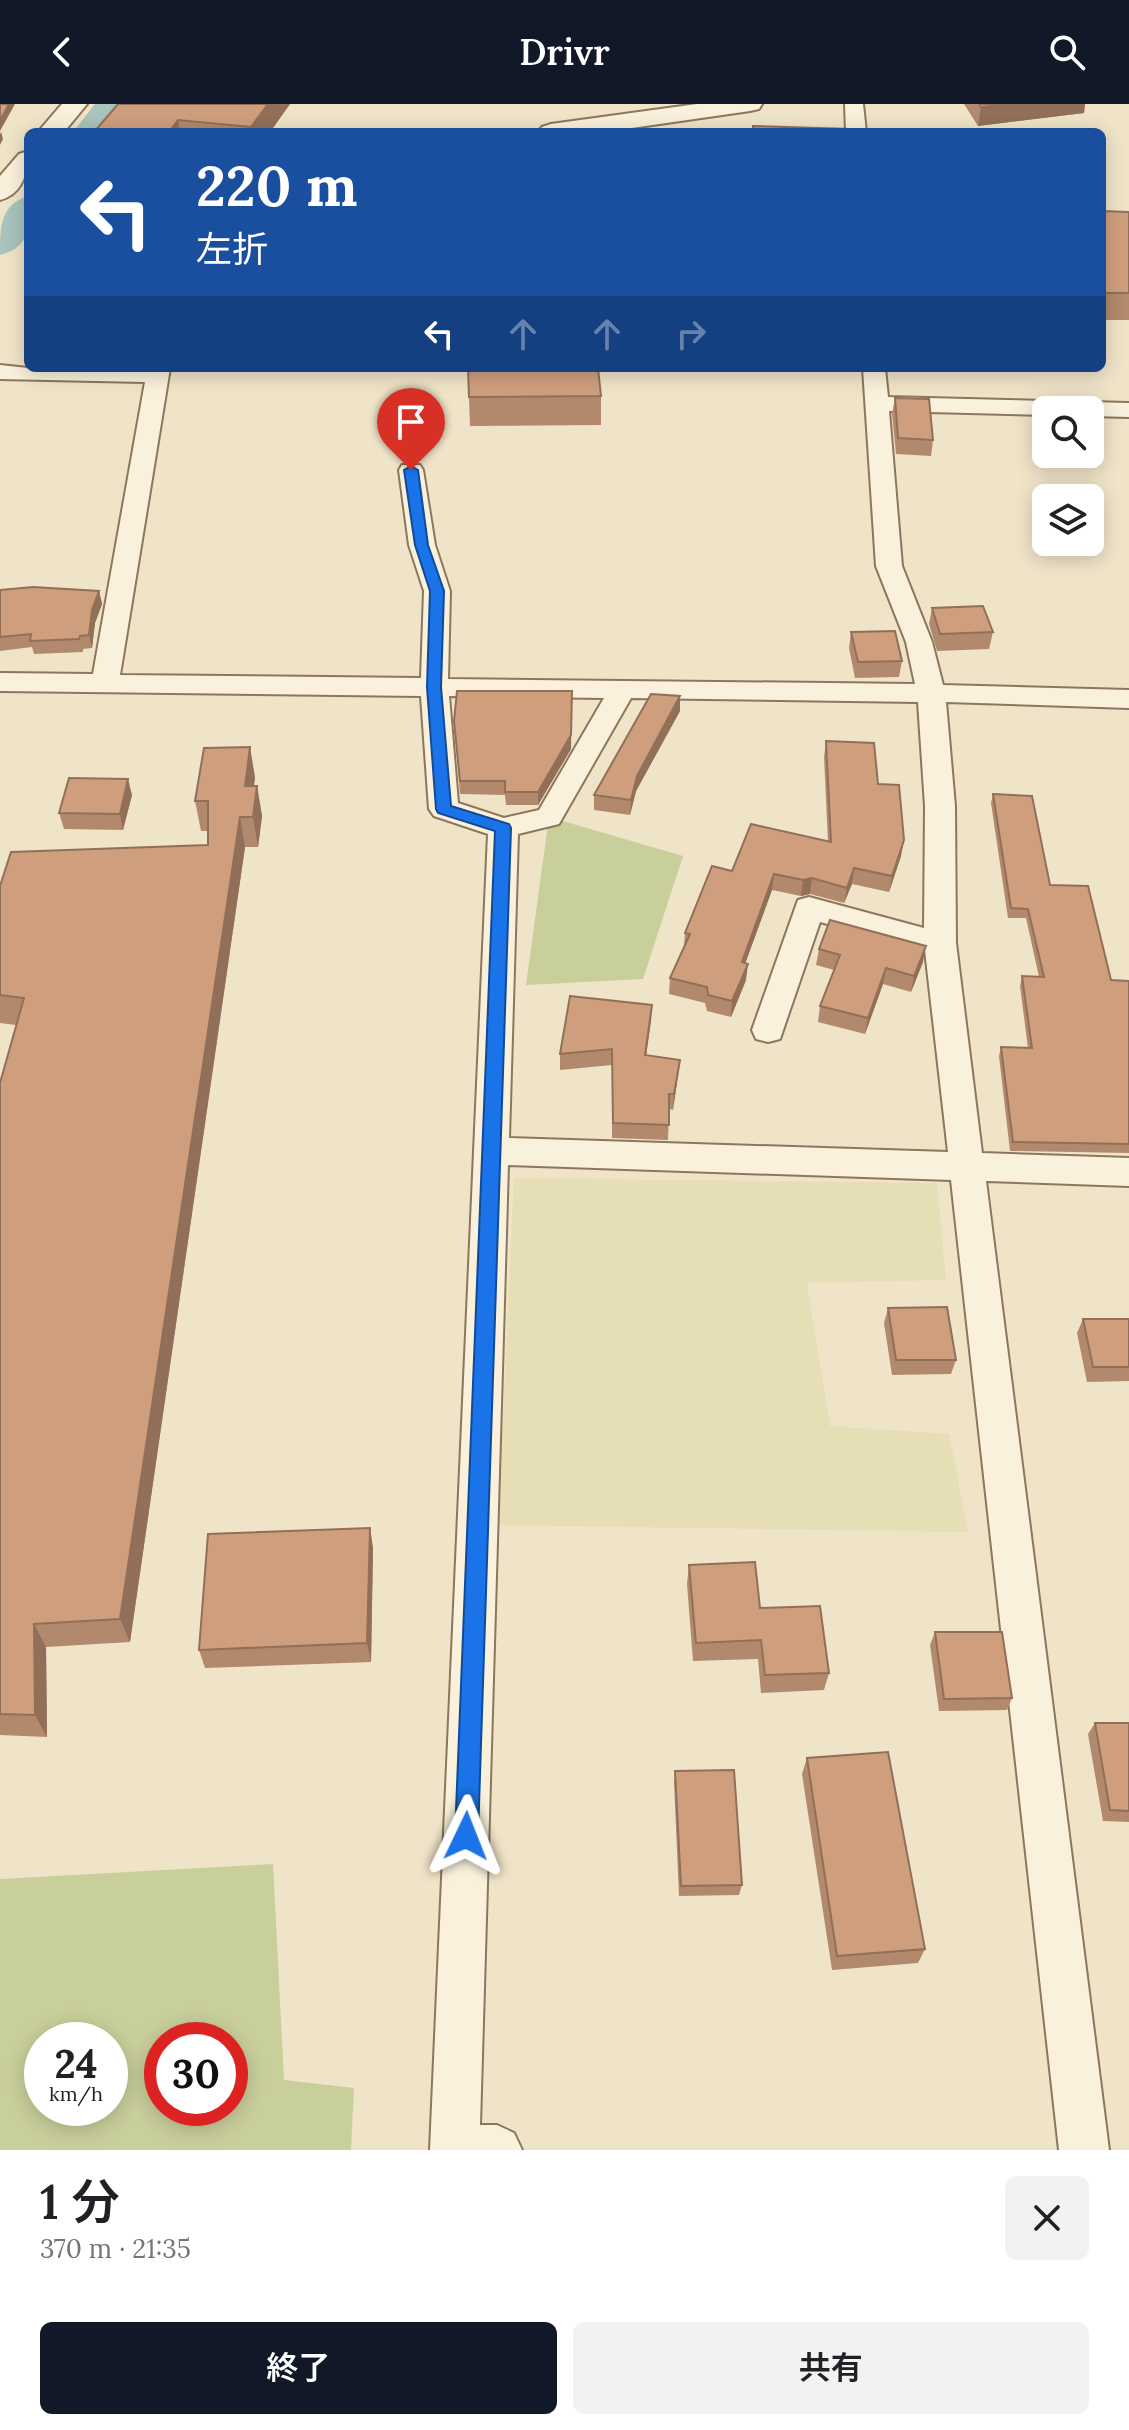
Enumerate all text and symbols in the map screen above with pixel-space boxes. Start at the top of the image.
text: Drivr [519,29,610,75]
icon: back [40,30,84,74]
icon: search [1045,30,1089,74]
text: 220 m [196,150,358,221]
icon: left [64,160,168,264]
text: 左折 [196,226,268,272]
icon: left [417,312,461,356]
icon: ahead [501,312,545,356]
icon: ahead [585,312,629,356]
icon: right [669,312,713,356]
pin [377,388,445,470]
map controls [1032,396,1104,556]
button: search [1032,396,1104,468]
icon: arrive [389,400,433,444]
button: layers [1032,484,1104,556]
position arrow [424,1794,508,1878]
speed limit sign: 30 [144,2022,248,2126]
text: 24 [54,2038,98,2089]
text: km/h [49,2081,103,2106]
text: 1 分 [40,2171,119,2232]
button: close [1005,2176,1089,2260]
text: 370 m · 21:35 [40,2232,191,2265]
button: 終了 [40,2322,557,2414]
button: 共有 [573,2322,1089,2414]

